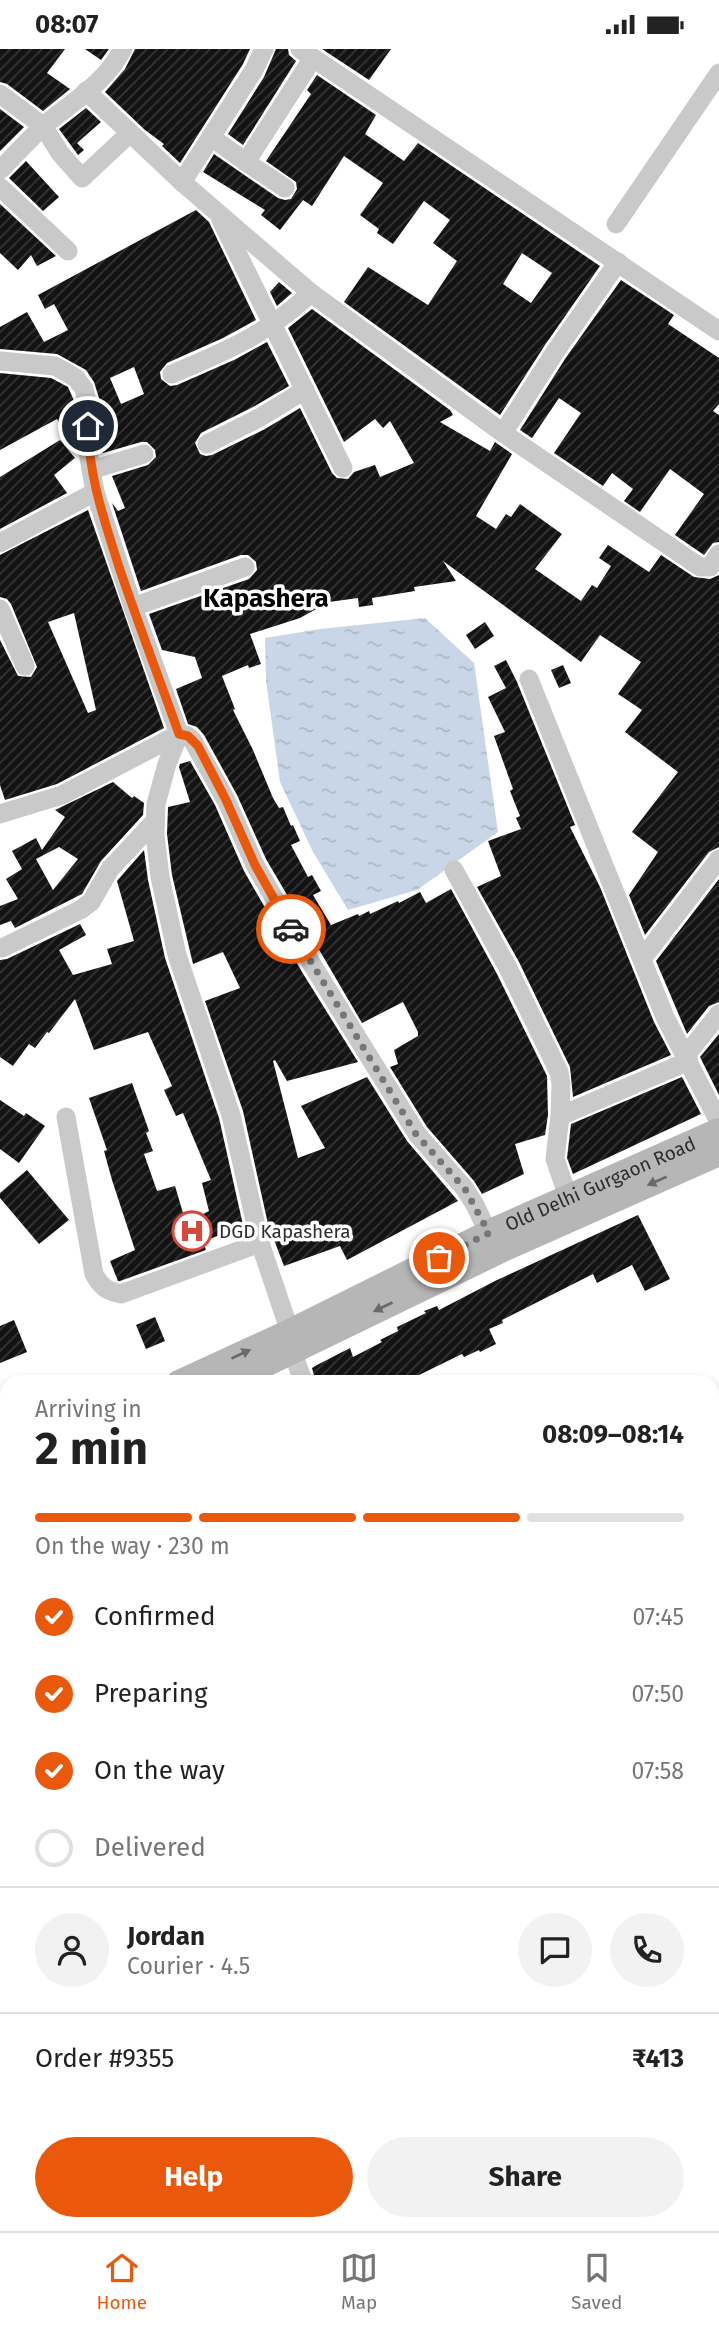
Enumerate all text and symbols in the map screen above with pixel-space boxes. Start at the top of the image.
text: 08:07 [35,9,98,40]
pin [58,396,118,456]
icon: home [69,407,107,445]
district label: Kapashera [203,583,329,614]
courier [256,894,326,964]
icon: car [272,910,310,948]
street label: Old Delhi Gurgaon Road [501,1131,699,1236]
one-way arrow [646,1176,667,1187]
hospital icon: DGD Kapashera [171,1210,213,1252]
place label: DGD Kapashera [219,1220,351,1243]
pin [409,1228,469,1288]
icon: bag [420,1239,458,1277]
one-way arrow [373,1301,393,1313]
one-way arrow [230,1348,251,1359]
text: Arriving in [35,1395,142,1423]
text: 08:09–08:14 [542,1419,684,1450]
text: 2 min [35,1421,148,1476]
text: On the way · 230 m [35,1532,230,1560]
icon: check [35,1598,73,1636]
text: Confirmed [94,1601,215,1632]
text: 07:45 [632,1603,684,1631]
icon: check [35,1675,73,1713]
text: Preparing [94,1678,207,1709]
text: 07:50 [631,1680,684,1708]
icon: check [35,1752,73,1790]
text: On the way [94,1755,225,1786]
text: 07:58 [632,1757,684,1785]
text: Delivered [94,1832,206,1863]
button: person [35,1913,109,1987]
button: chat [518,1913,592,1987]
button: phone [610,1913,684,1987]
text: Jordan [127,1921,205,1952]
text: Courier · 4.5 [127,1952,250,1980]
text: Order #9355 [35,2043,174,2074]
text: ₹413 [632,2043,684,2074]
button: Help [35,2137,353,2217]
button: Share [367,2137,684,2217]
tab: Home [96,2249,147,2314]
tab: Map [340,2249,378,2314]
tab: Saved [571,2249,622,2314]

